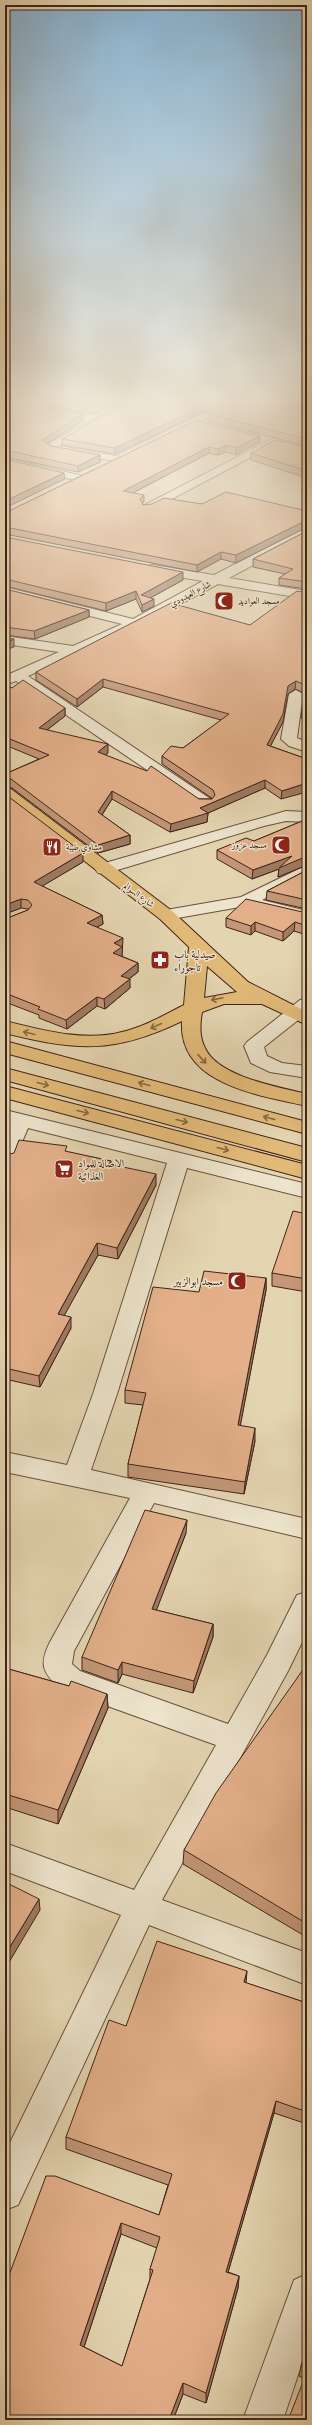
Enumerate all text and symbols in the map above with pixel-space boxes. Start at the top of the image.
street label: شارع العيدودي [168,579,214,612]
mosque icon: مسجد العواديد [213,590,235,612]
place label: مسجد العواديد [238,596,279,607]
mosque icon: مسجد عزوز [270,834,292,856]
restaurant icon: مشاوي طيبة [41,836,63,858]
place label: مسجد عزوز [231,840,267,852]
place label: مشاوي طيبة [66,842,102,855]
street label: شارع السوالم [120,881,156,912]
place label: صيدلية باب تاجوراء [174,948,216,975]
pharmacy icon: صيدلية باب تاجوراء [149,949,171,971]
one-way arrow [211,995,224,1003]
one-way arrow [150,1023,162,1030]
one-way arrow [23,1028,36,1036]
one-way arrow [197,1054,207,1064]
one-way arrow [138,1080,151,1087]
one-way arrow [36,1081,49,1088]
one-way arrow [77,1109,90,1116]
one-way arrow [263,1114,276,1121]
one-way arrow [175,1118,188,1125]
one-way arrow [216,1146,229,1153]
place label: الاصالة للمواد الغذائية [78,1157,124,1184]
supermarket icon: الاصالة للمواد الغذائية [53,1158,75,1180]
mosque icon: مسجد ابوالزبير [226,1270,248,1292]
place label: مسجد ابوالزبير [173,1275,223,1289]

